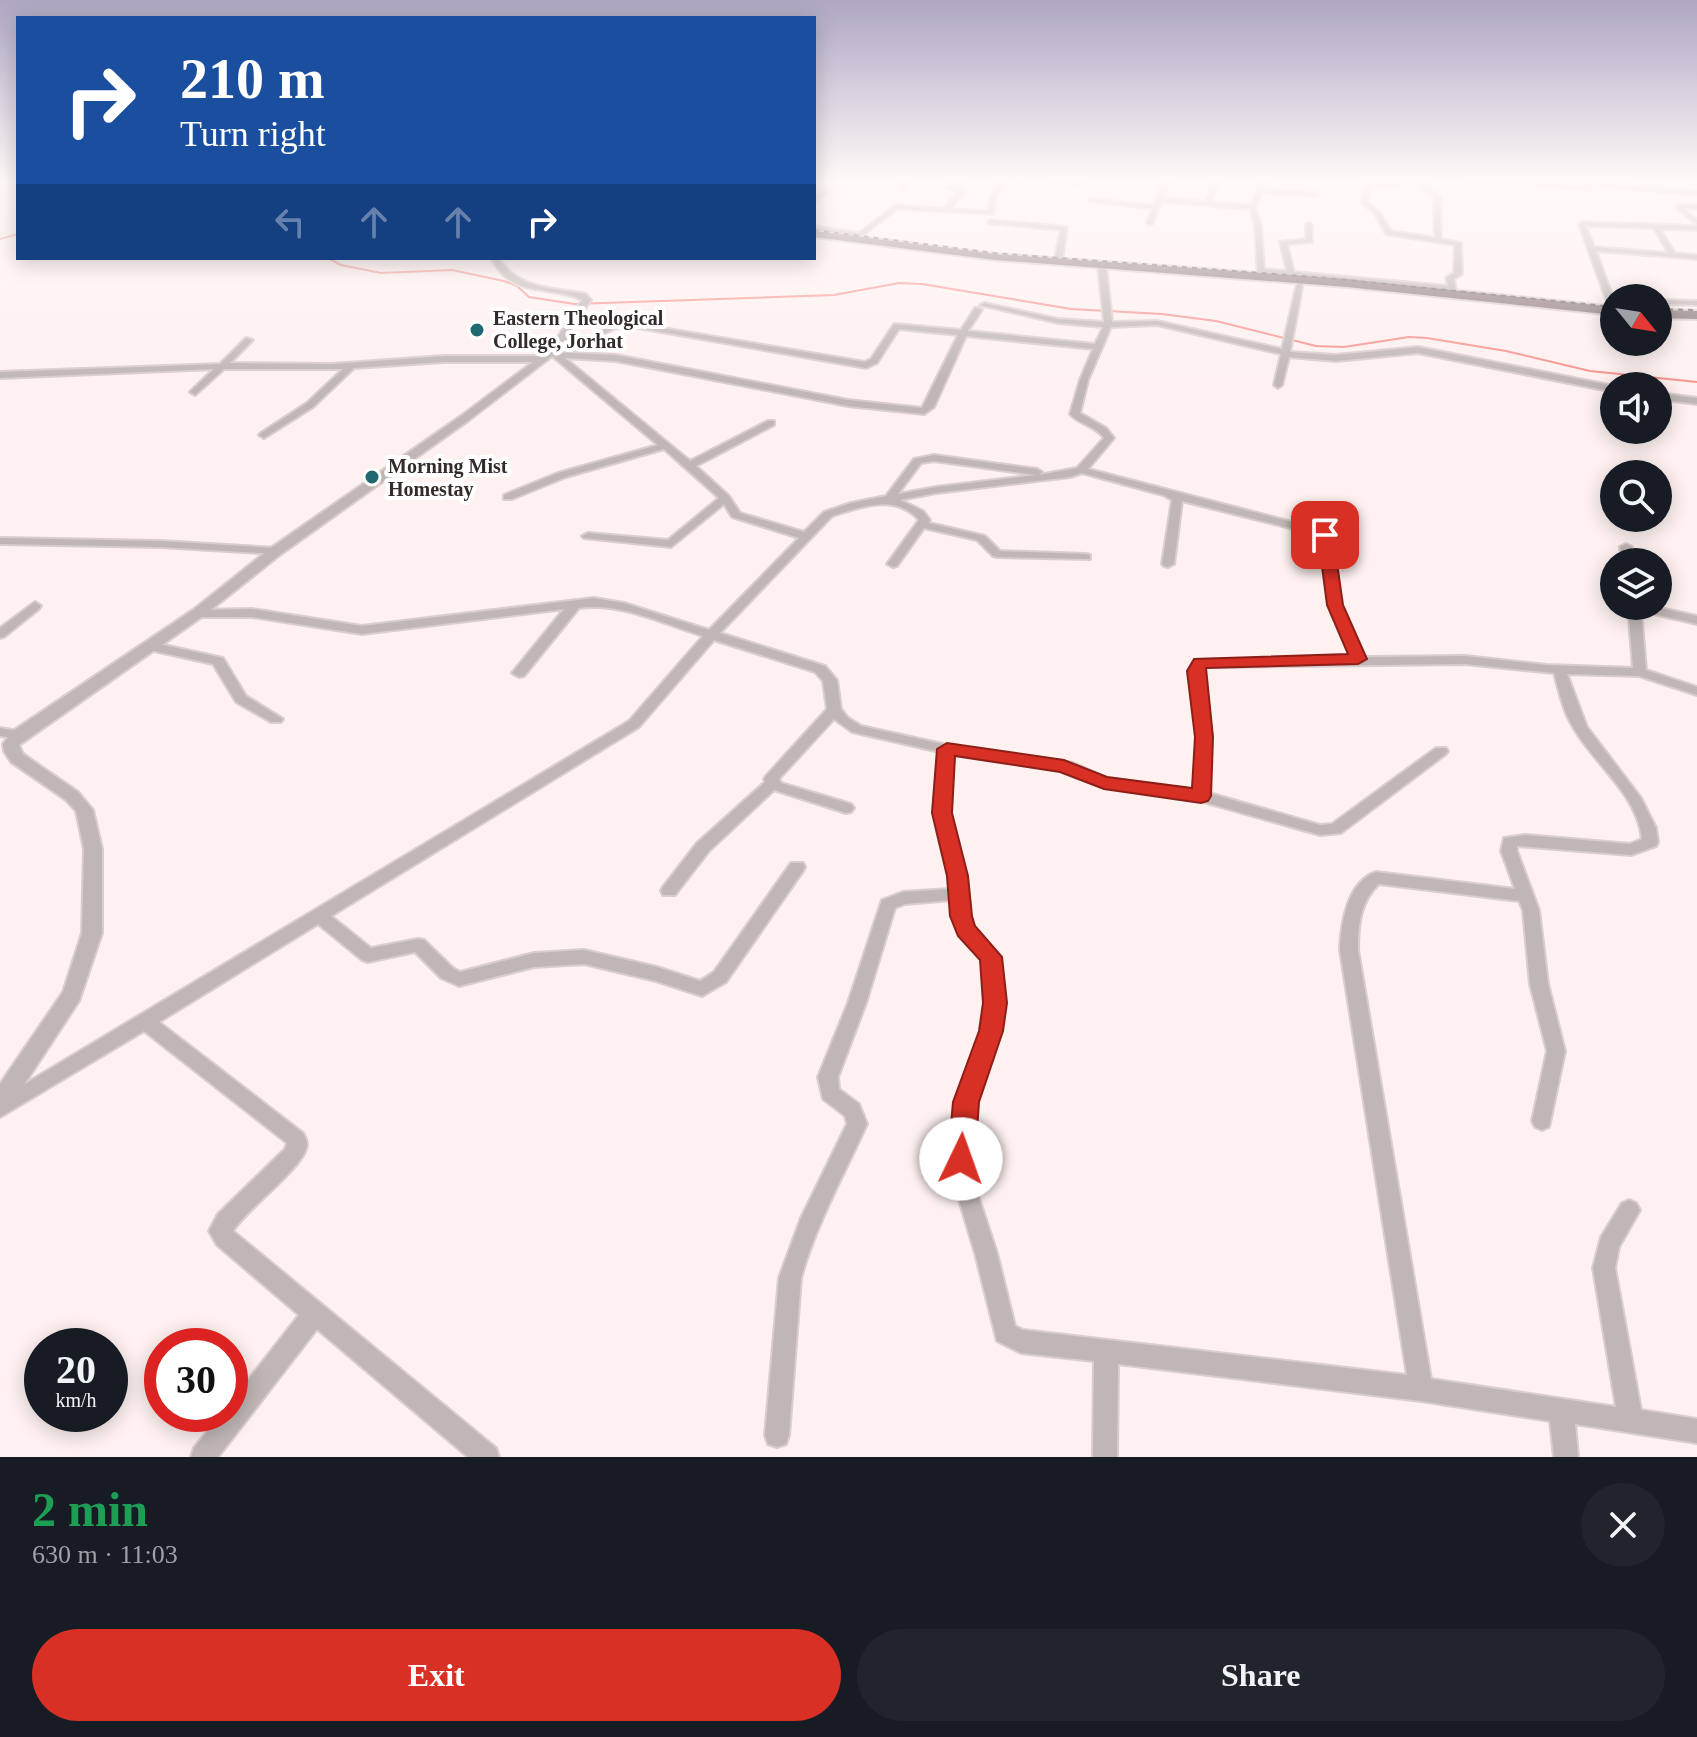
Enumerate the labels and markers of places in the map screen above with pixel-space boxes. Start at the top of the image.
place label: Eastern Theological College, Jorhat [493,307,664,353]
marker: Eastern Theological College, Jorhat [468,321,486,339]
place label: Morning Mist Homestay [388,455,508,501]
marker: Morning Mist Homestay [363,468,381,486]
pin [1291,501,1359,569]

